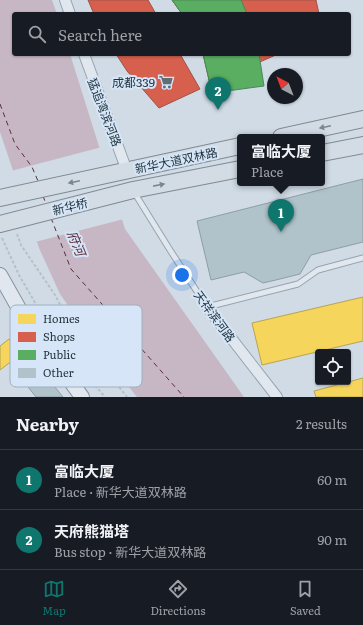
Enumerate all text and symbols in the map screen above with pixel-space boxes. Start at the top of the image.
search box [12,12,351,56]
icon: search [26,23,48,45]
text: Search here [58,23,142,46]
north arrow [267,68,303,104]
place label: 成都339 [112,73,155,91]
supermarket icon: 成都339 [158,74,174,90]
street label: 猛追湾滨河路 [84,75,126,149]
pin: 2 [205,77,231,110]
one-way arrow [319,125,331,131]
popup [237,134,325,186]
text: 富临大厦 [251,139,311,162]
street label: 新华大道双林路 [133,142,219,178]
text: Place [251,162,283,181]
one-way arrow [68,179,80,185]
one-way arrow [153,181,165,187]
street label: 新华桥 [50,193,90,219]
pin: 1 [268,199,294,232]
water label: 府河 [63,227,92,261]
your location [172,265,192,285]
street label: 天祥滨河路 [190,286,240,346]
legend [10,305,142,387]
text: Homes [43,310,80,326]
text: Shops [43,328,75,344]
text: Public [43,346,76,362]
map controls [315,349,351,385]
button: locate [315,349,351,385]
text: Other [43,364,75,380]
text: Nearby [16,411,79,436]
text: 2 results [296,414,347,433]
text: 富临大厦 [54,459,114,482]
text: 1 [26,470,32,489]
text: 60 m [317,470,347,489]
text: Place · 新华大道双林路 [54,482,187,501]
text: 天府熊猫塔 [54,519,129,542]
text: 2 [26,530,32,549]
text: 90 m [317,530,347,549]
text: Bus stop · 新华大道双林路 [54,542,206,561]
tab: Map [42,578,66,618]
tab: Directions [150,578,205,618]
tab: Saved [290,578,321,618]

